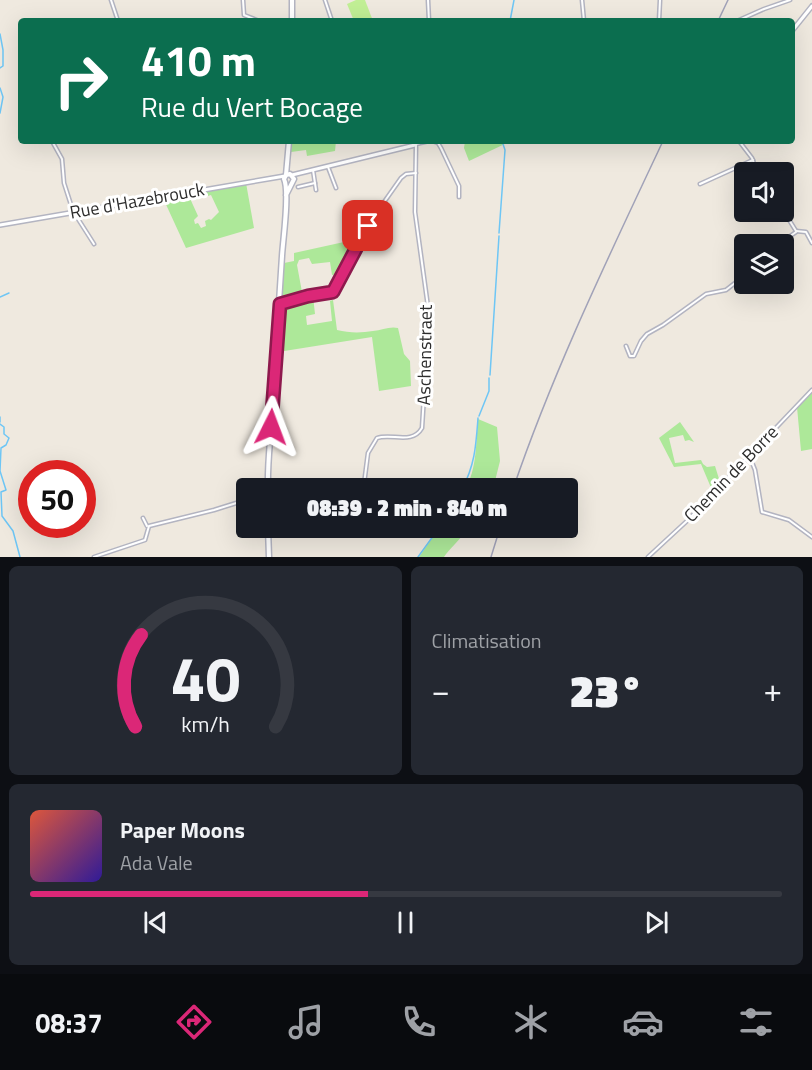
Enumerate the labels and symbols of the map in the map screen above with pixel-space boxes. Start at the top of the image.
street label: Rue d'Hazebrouck [67,175,207,226]
pin [342,200,393,251]
street label: Aschenstraet [410,304,439,406]
position arrow [239,395,303,459]
street label: Chemin de Borre [677,419,784,528]
speed limit sign: 50 [18,460,96,538]

